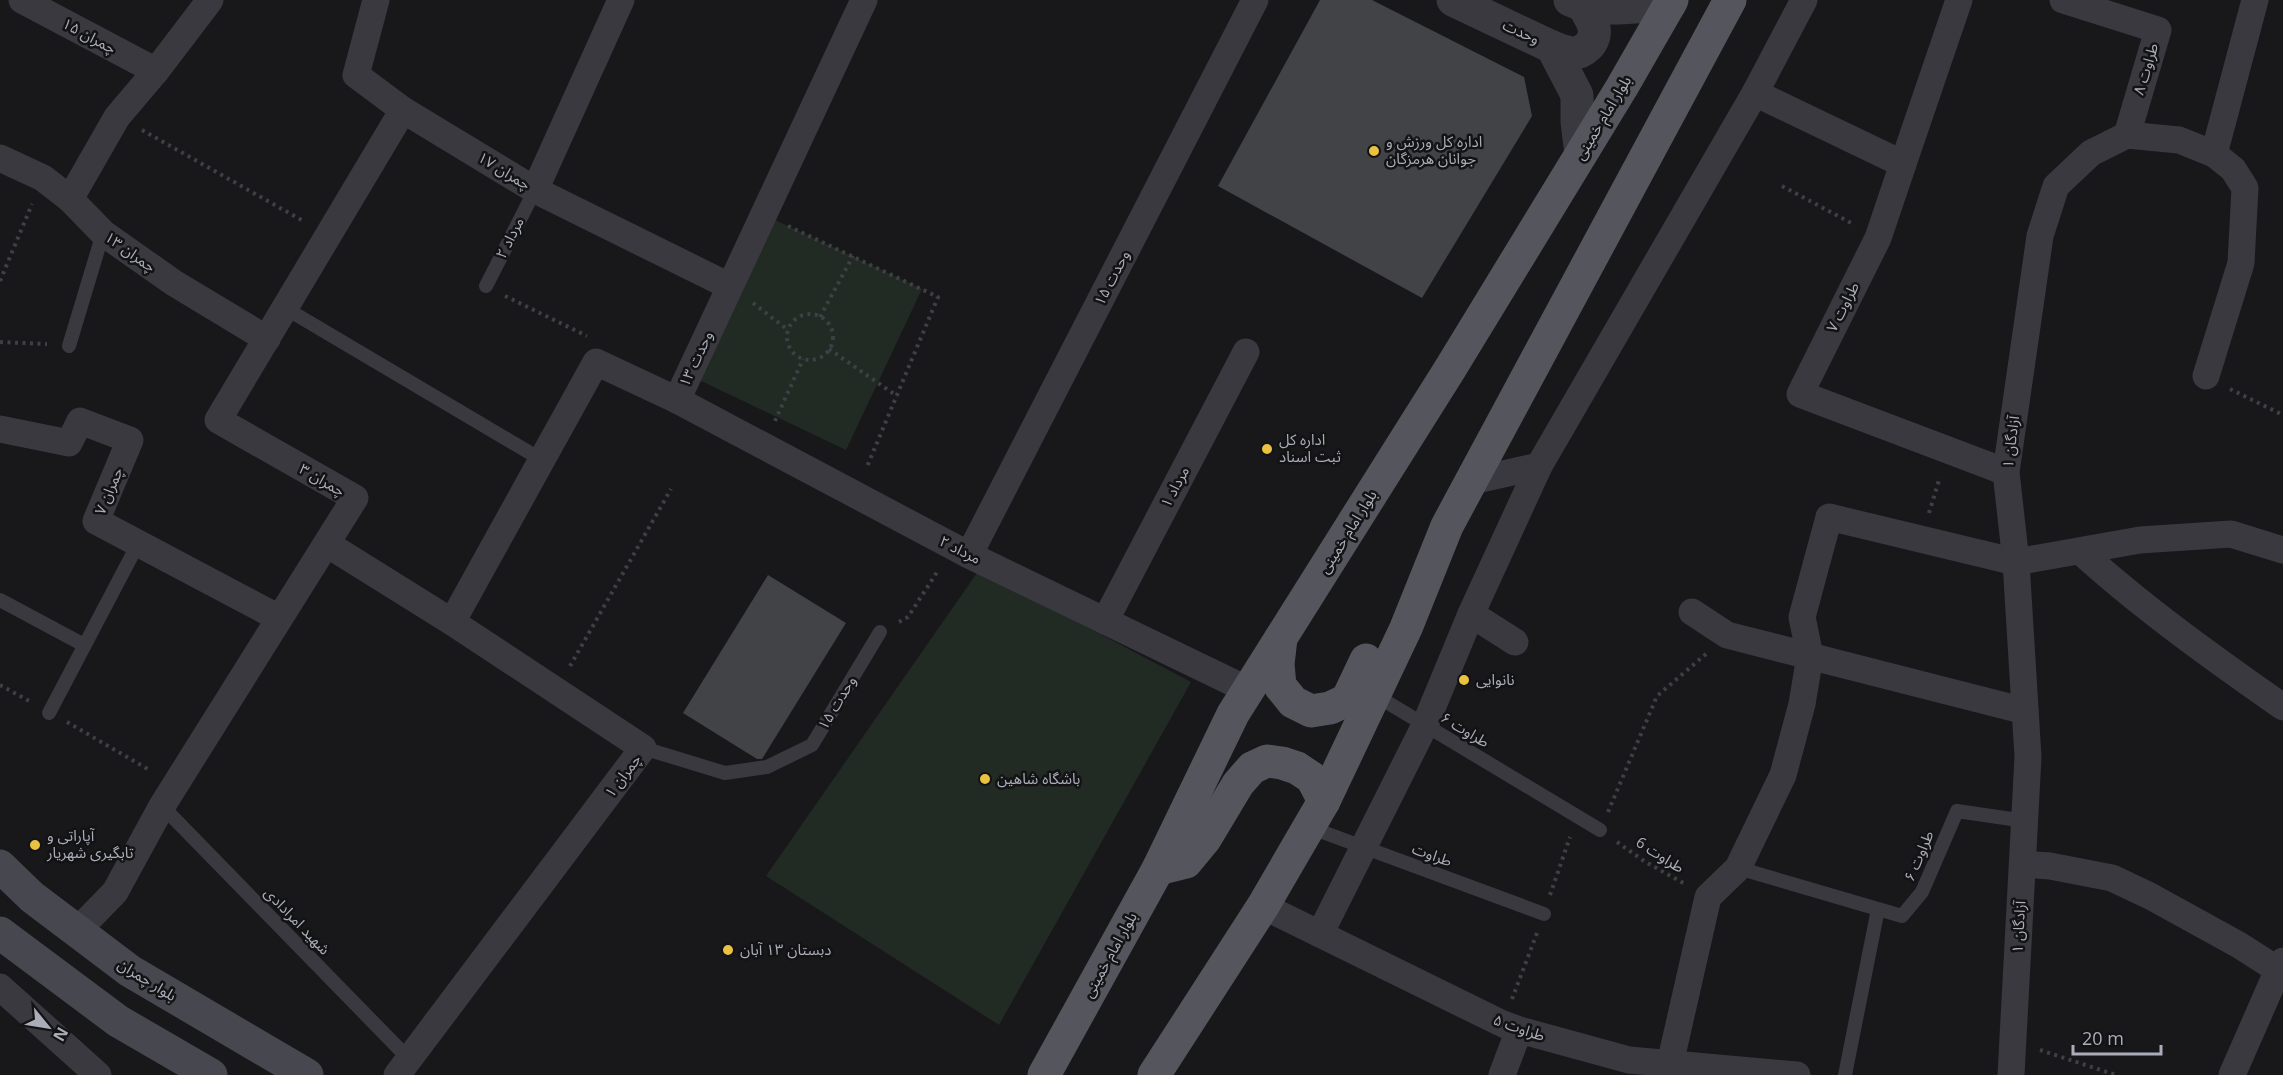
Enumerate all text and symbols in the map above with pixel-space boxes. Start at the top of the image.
street label: چمران ۱۵ [59,13,120,59]
street label: وحدت [1500,14,1543,48]
street label: طراوت ۸ [2128,40,2162,97]
street label: بلوار امام خمینی [1569,72,1637,164]
place label: اداره کل ورزش و جوانان هرمزگان [1386,131,1482,168]
marker: اداره کل ورزش و جوانان هرمزگان [1367,144,1381,158]
street label: چمران ۱۷ [474,147,535,195]
street label: مرداد ۲ [490,214,528,262]
street label: چمران ۱۳ [100,226,160,277]
street label: وحدت ۱۵ [1089,247,1134,309]
street label: طراوت ۷ [1821,278,1863,335]
street label: وحدت ۱۳ [673,327,717,390]
street label: آزادگان ۱ [1997,414,2023,469]
place label: اداره کل ثبت اسناد [1279,429,1341,466]
marker: اداره کل ثبت اسناد [1260,442,1274,456]
street label: چمران ۳ [296,458,349,501]
street label: مرداد ۱ [1155,463,1193,511]
street label: چمران ۷ [89,464,128,518]
street label: بلوار امام خمینی [1314,486,1382,578]
street label: مرداد ۲ [936,530,984,568]
place label: نانوایی [1476,669,1515,689]
street label: وحدت ۱۵ [812,672,860,733]
marker: نانوایی [1457,673,1471,687]
street label: طراوت ۶ [1437,707,1494,751]
street label: چمران ۱ [599,750,646,802]
place label: باشگاه شاهین [997,768,1080,788]
marker: باشگاه شاهین [978,772,992,786]
place label: آپاراتی و تابگیری شهریار [46,825,134,862]
street label: طراوت ۶ [1898,827,1938,884]
street label: طراوت 6 [1633,832,1688,877]
marker: آپاراتی و تابگیری شهریار [28,838,42,852]
street label: طراوت [1410,838,1455,870]
street label: شهید امرادادی [260,882,335,959]
street label: آزادگان ۱ [2007,900,2029,954]
street label: بلوار امام خمینی [1077,908,1143,1002]
place label: دبستان ۱۳ آبان [740,939,831,959]
marker: دبستان ۱۳ آبان [721,943,735,957]
street label: بلوار چمران [114,953,181,1006]
north arrow [18,997,78,1057]
street label: طراوت ۵ [1491,1009,1548,1045]
scale bar [2073,1018,2162,1056]
text: N [48,1023,74,1046]
text: 20 m [2082,1026,2124,1050]

